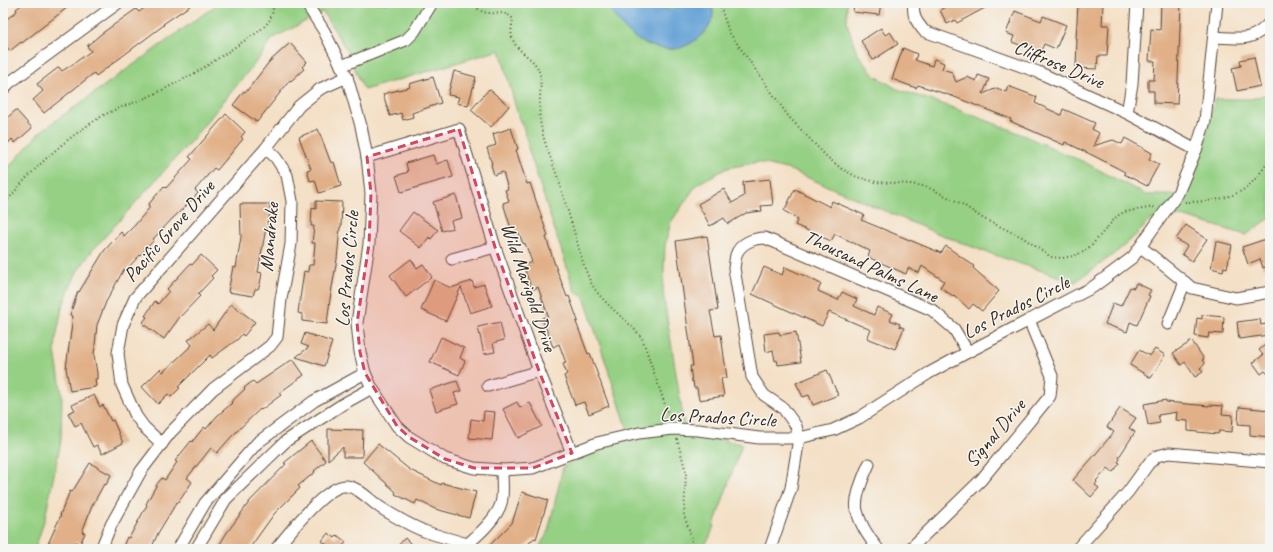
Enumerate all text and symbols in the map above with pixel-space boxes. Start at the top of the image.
street label: Cliffrose Drive [1010,34,1109,95]
street label: Pacific Grove Drive [118,174,221,287]
street label: Mandrake [254,200,285,272]
street label: Los Prados Circle [330,209,365,328]
street label: Wild Marigold Drive [495,219,563,356]
street label: Thousand Palms Lane [800,224,944,309]
street label: Los Prados Circle [959,269,1075,344]
street label: Signal Drive [959,392,1032,472]
street label: Los Prados Circle [660,401,778,433]

